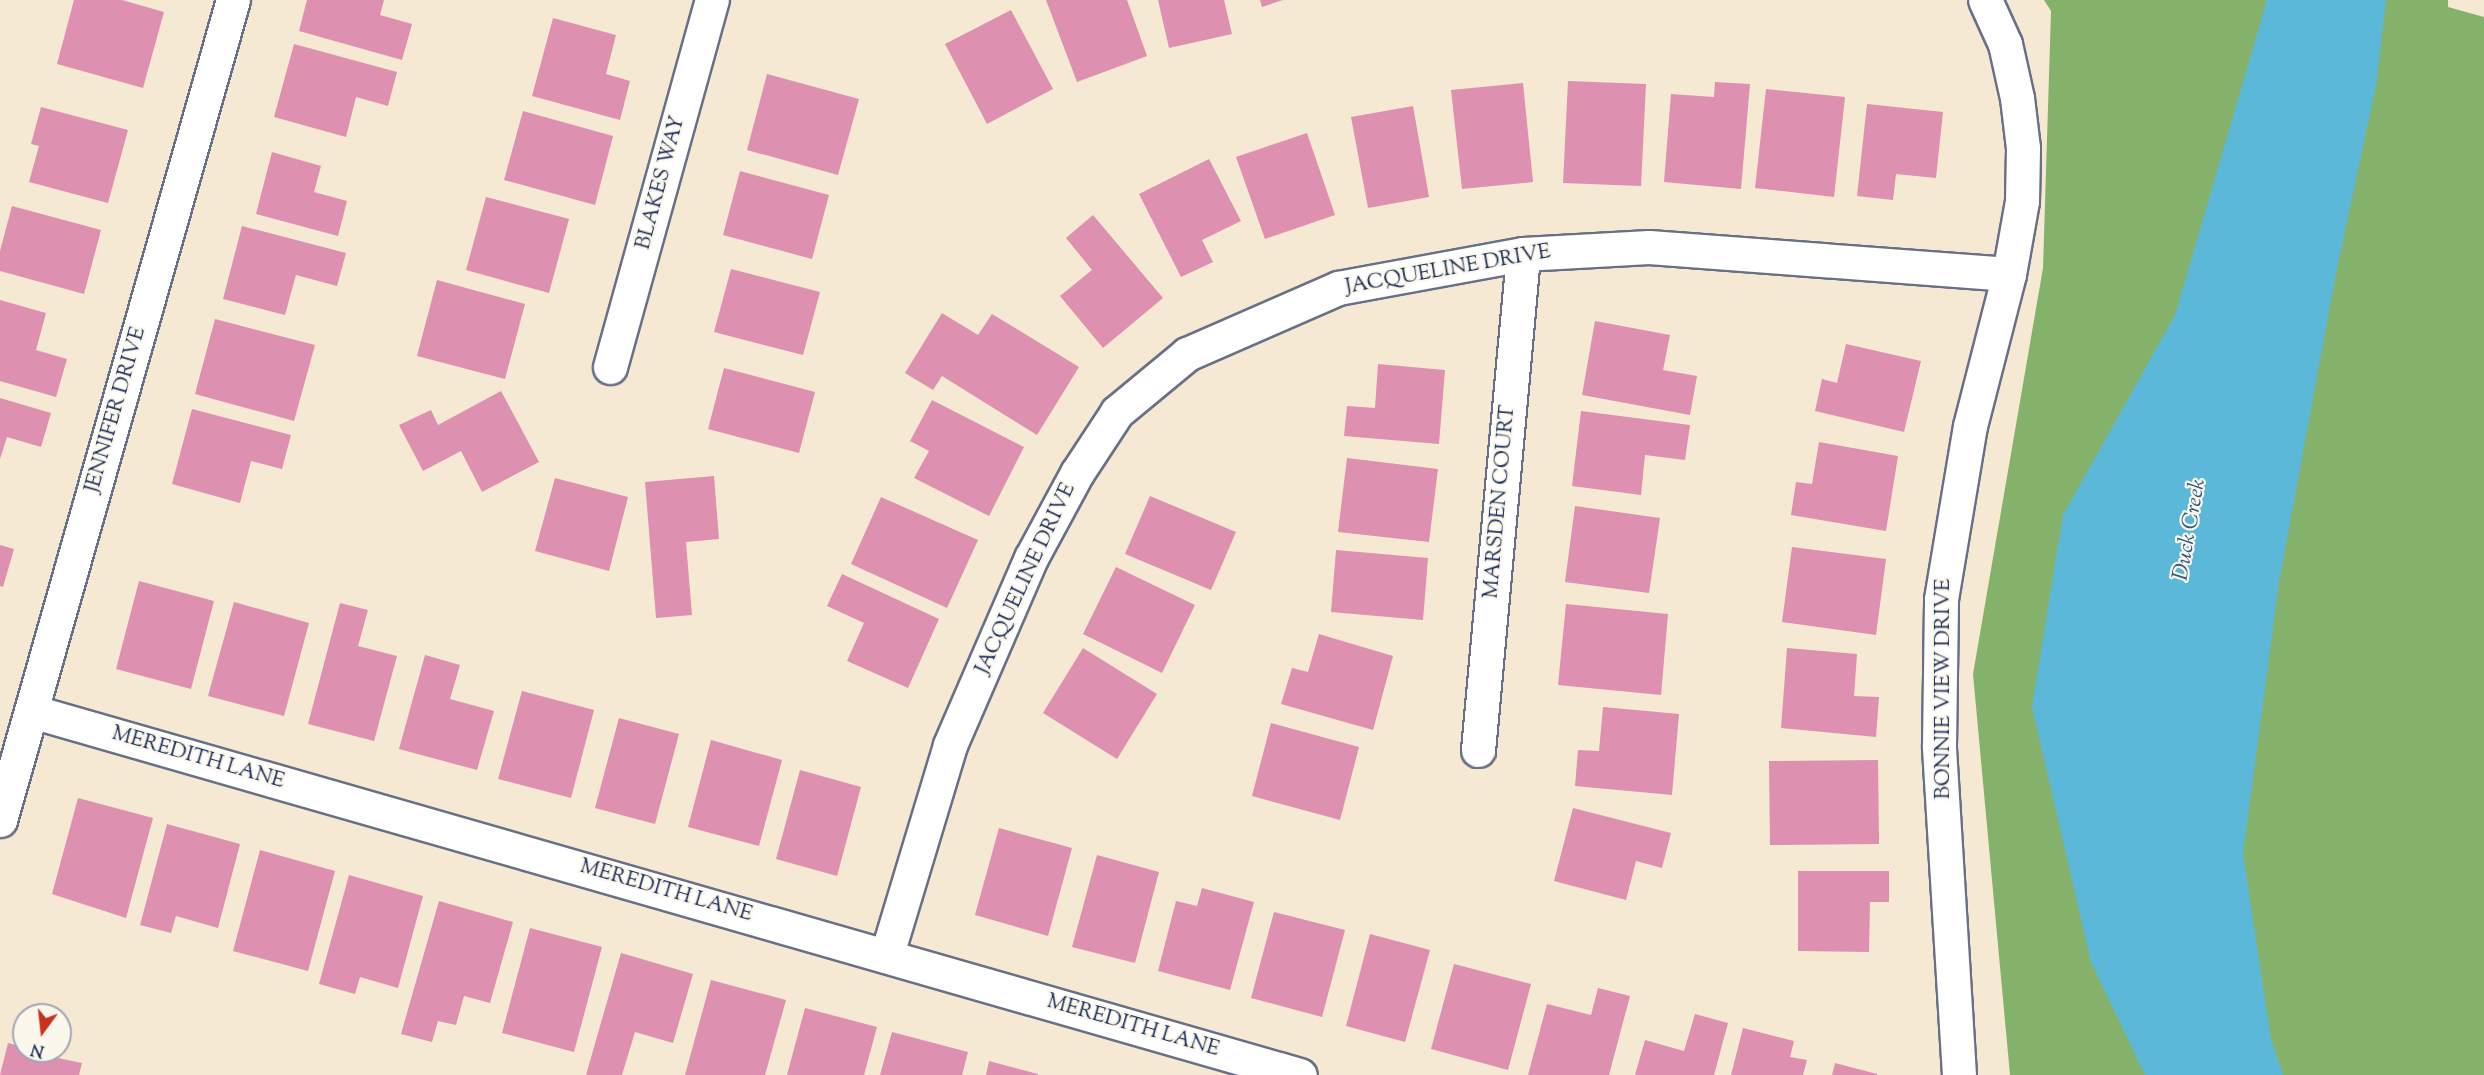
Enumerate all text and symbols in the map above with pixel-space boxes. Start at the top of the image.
street label: BLAKES WAY [631,114,691,252]
street label: JACQUELINE DRIVE [1343,240,1553,300]
street label: JENNIFER DRIVE [80,324,152,496]
street label: MARSDEN COURT [1479,404,1521,600]
water label: Duck Creek [2169,477,2213,583]
street label: JACQUELINE DRIVE [971,479,1081,679]
street label: BONNIE VIEW DRIVE [1931,579,1957,799]
street label: MEREDITH LANE [109,721,287,795]
street label: MEREDITH LANE [577,854,755,928]
street label: MEREDITH LANE [1044,989,1222,1063]
north arrow [12,1003,72,1063]
text: N [29,1036,47,1062]

